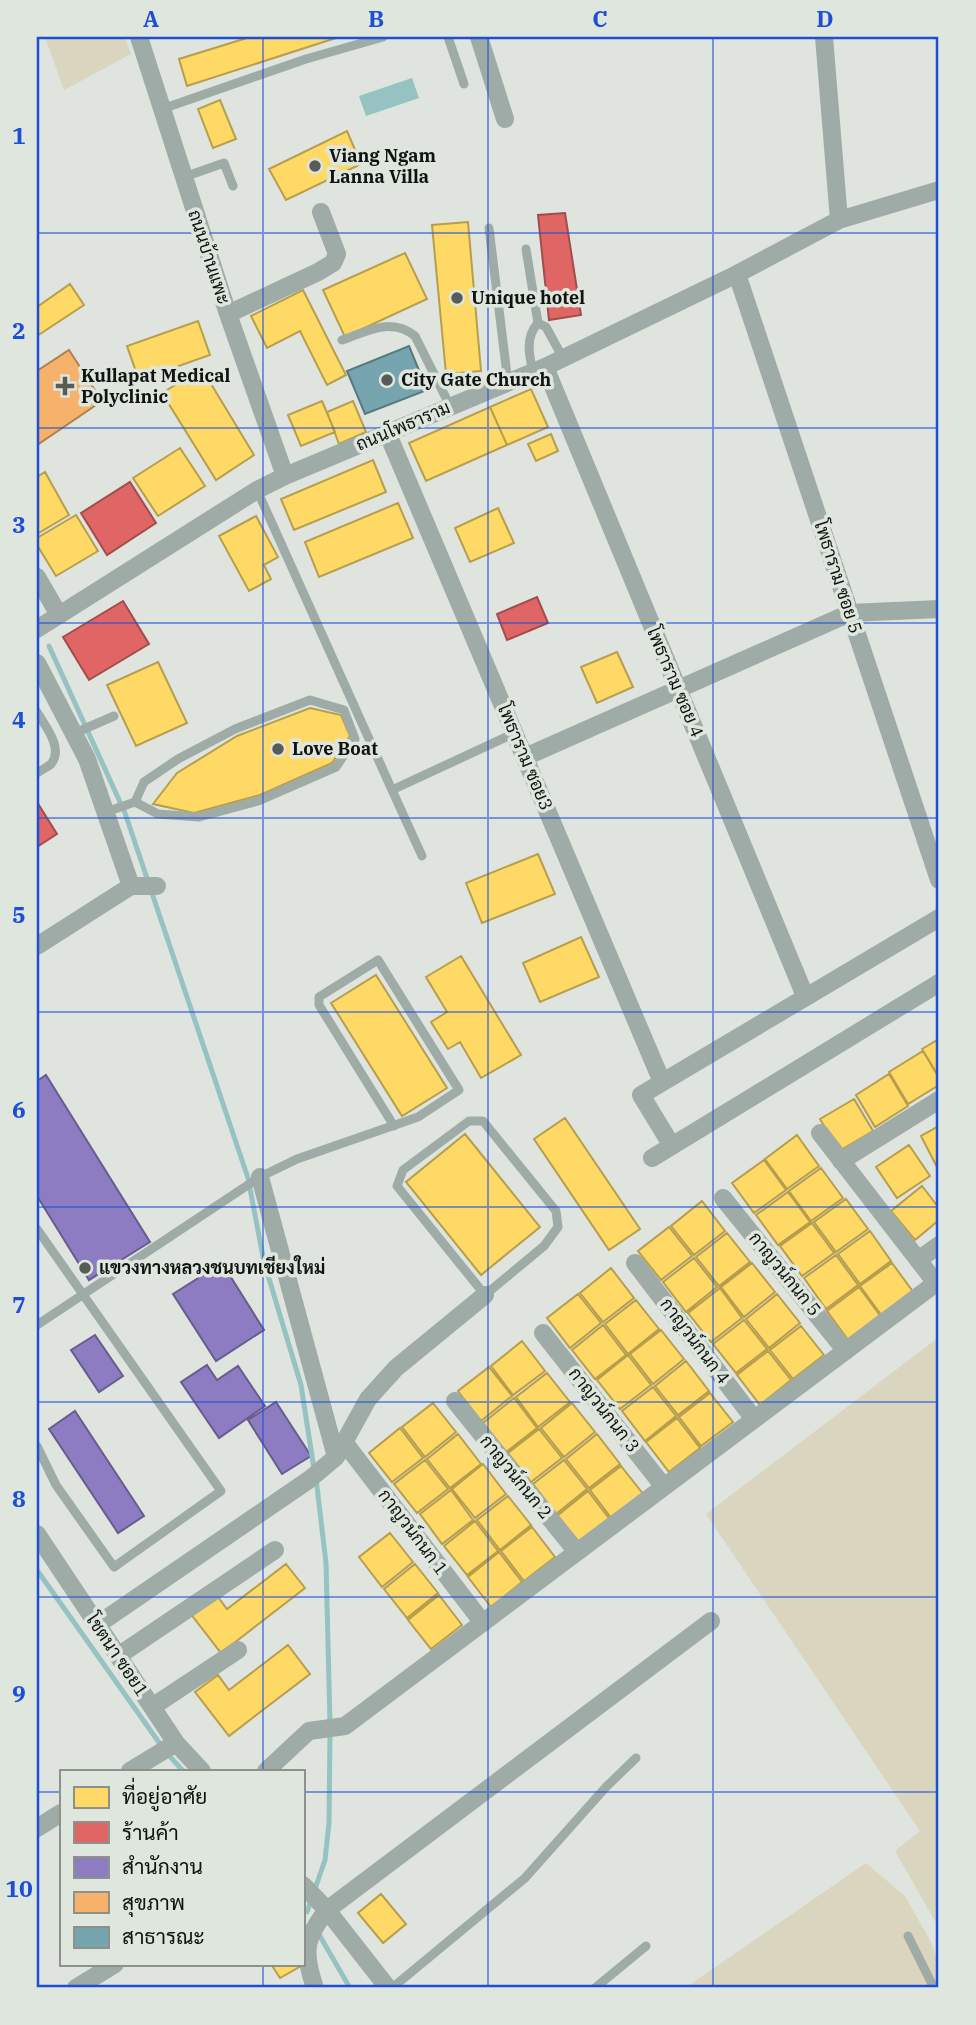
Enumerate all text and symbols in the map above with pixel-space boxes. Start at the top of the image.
text: A [143,3,159,33]
text: B [368,3,384,33]
text: C [592,3,608,33]
text: D [816,3,834,33]
text: 1 [12,120,26,150]
place label: Viang Ngam Lanna Villa [329,144,437,188]
marker: Viang Ngam Lanna Villa [307,158,323,174]
street label: ถนนบ้านแพะ [183,207,236,307]
place label: Unique hotel [471,286,585,309]
marker: Unique hotel [449,290,465,306]
text: 2 [12,315,26,345]
place label: Kullapat Medical Polyclinic [81,364,230,408]
place label: City Gate Church [401,368,552,391]
marker: City Gate Church [379,372,395,388]
marker: Kullapat Medical Polyclinic [55,376,75,396]
street label: ถนนโพธาราม [352,394,453,456]
text: 3 [12,509,26,539]
street label: โพธาราม ซอย 5 [809,516,869,636]
street label: โพธาราม ซอย 4 [641,622,710,741]
street label: โพธาราม ซอย3 [492,699,559,814]
text: 4 [12,704,26,734]
place label: Love Boat [292,737,378,760]
marker: Love Boat [270,741,286,757]
text: 5 [12,899,26,929]
text: 6 [12,1094,26,1124]
street label: กาญวน์กนก 5 [744,1226,827,1321]
place label: แขวงทางหลวงชนบทเชียงใหม่ [99,1255,325,1279]
marker: แขวงทางหลวงชนบทเชียงใหม่ [77,1260,93,1276]
text: 7 [12,1289,26,1319]
street label: กาญวน์กนก 4 [656,1292,736,1388]
street label: กาญวน์กนก 3 [564,1362,646,1457]
street label: กาญวน์กนก 2 [475,1429,558,1524]
text: 8 [12,1483,26,1513]
street label: กาญวน์กนก 1 [374,1483,454,1579]
street label: โชตนา ซอย1 [81,1607,155,1701]
text: 9 [12,1678,26,1708]
legend [60,1770,304,1966]
text: ที่อยู่อาศัย [122,1777,207,1812]
text: ร้านค้า [122,1818,179,1846]
text: สำนักงาน [122,1852,203,1880]
text: 10 [5,1873,33,1903]
text: สุขภาพ [122,1888,185,1917]
text: สาธารณะ [122,1922,205,1950]

